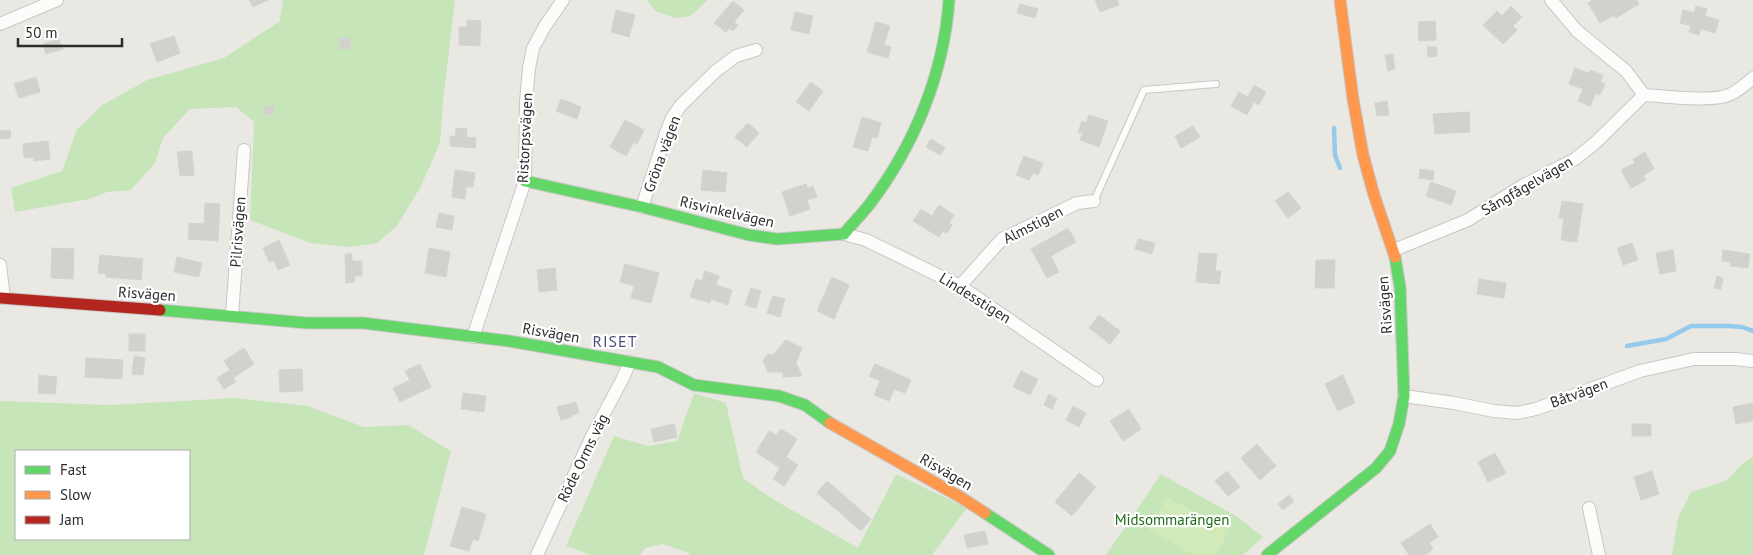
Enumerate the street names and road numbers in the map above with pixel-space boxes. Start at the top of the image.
street label: Ristorpsvägen [513,92,536,184]
street label: Gröna vägen [639,113,684,195]
street label: Sångfågelvägen [1478,152,1576,219]
street label: Risvinkelvägen [678,191,776,232]
street label: Pilrisvägen [226,196,249,268]
street label: Almstigen [1000,201,1066,248]
street label: Lindesstigen [936,268,1015,327]
street label: Risvägen [1373,276,1396,335]
street label: Risvägen [118,282,177,305]
street label: Risvägen [521,318,581,347]
street label: Båtvägen [1547,373,1610,412]
street label: Röde Orms väg [553,410,612,505]
street label: Risvägen [916,449,976,494]

